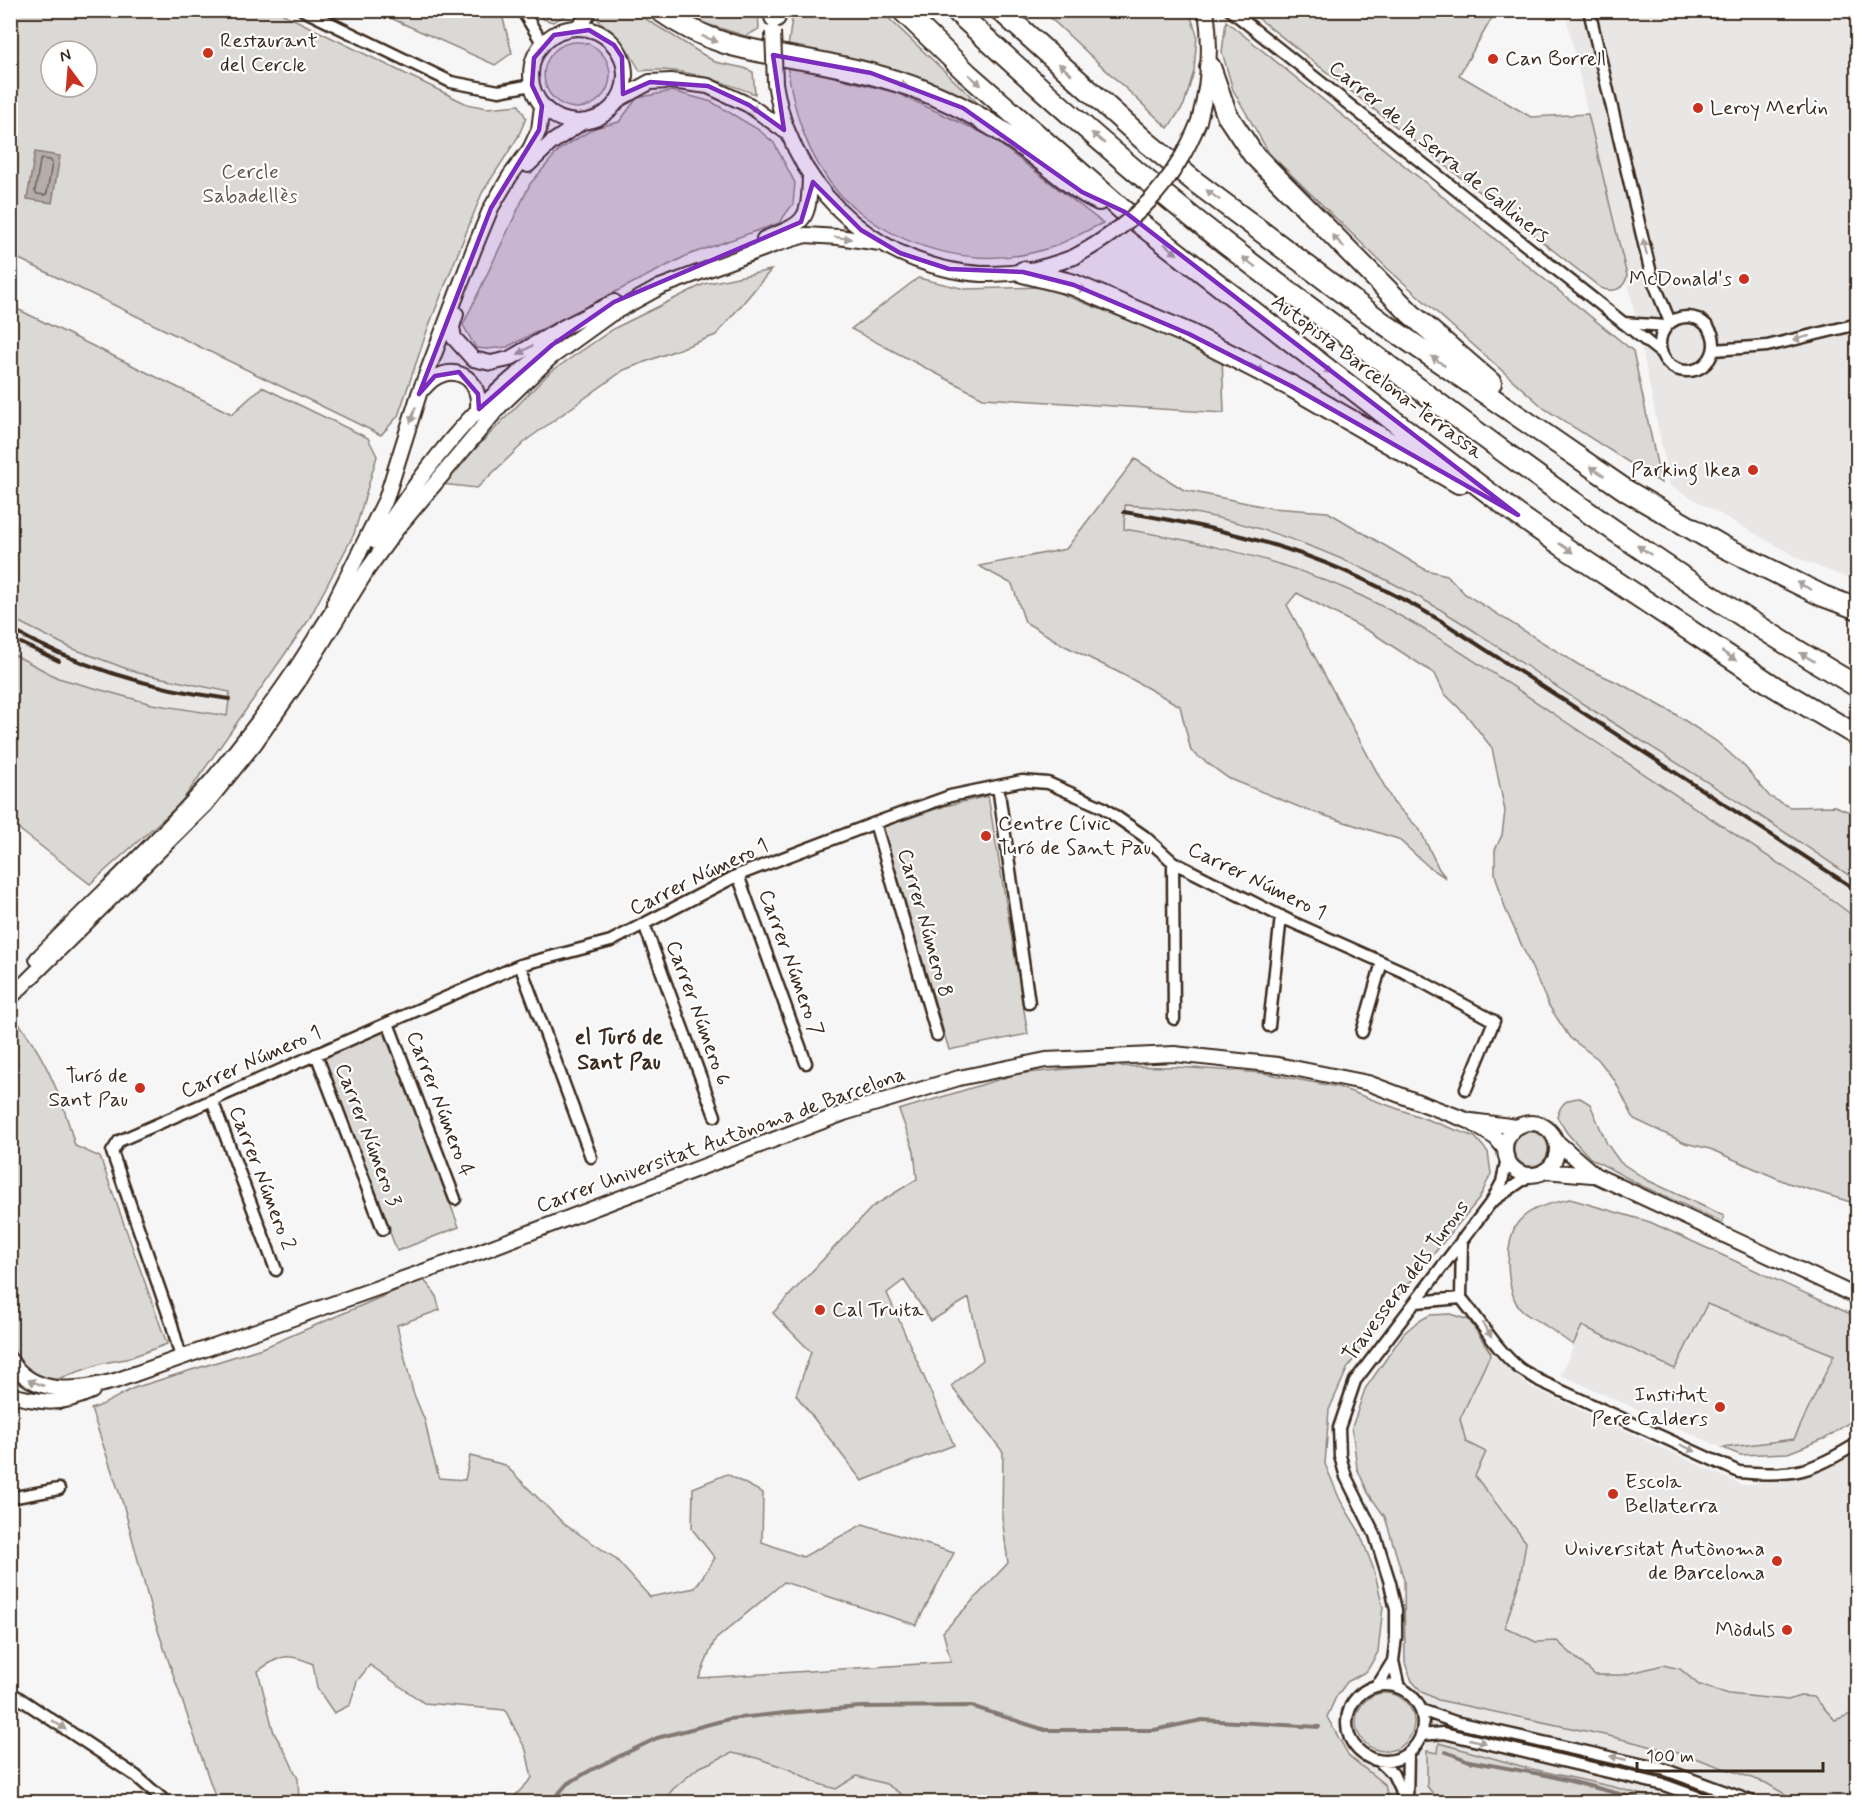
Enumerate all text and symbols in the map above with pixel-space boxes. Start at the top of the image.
place label: Restaurant del Cercle [220,27,318,79]
one-way arrow [701,35,719,44]
north arrow [39,39,99,99]
text: N [57,44,73,68]
place label: Can Borrell [1505,45,1606,73]
marker: Restaurant del Cercle [201,46,215,60]
marker: Can Borrell [1486,52,1500,66]
street label: Carrer de la Serra de Galliners [1323,54,1555,250]
one-way arrow [1058,63,1073,76]
one-way arrow [967,73,982,86]
one-way arrow [890,78,908,88]
place label: Leroy Merlin [1710,94,1828,122]
marker: Leroy Merlin [1691,101,1705,115]
one-way arrow [743,102,760,113]
one-way arrow [1090,132,1106,145]
park label: Cercle Sabadellès [203,158,297,210]
one-way arrow [1206,190,1221,202]
one-way arrow [834,233,853,242]
one-way arrow [1330,234,1345,248]
one-way arrow [1639,238,1649,256]
one-way arrow [1163,242,1179,255]
one-way arrow [1242,256,1258,268]
place label: McDonald's [1629,265,1732,293]
marker: McDonald's [1737,272,1751,286]
one-way arrow [1071,283,1089,293]
street label: Autopista Barcelona-Terrassa [1265,288,1489,466]
one-way arrow [1791,333,1810,343]
one-way arrow [517,344,533,355]
one-way arrow [1430,356,1446,367]
one-way arrow [1317,362,1333,375]
one-way arrow [1249,363,1266,373]
one-way arrow [407,406,417,424]
place label: Parking Ikea [1631,456,1741,486]
marker: Parking Ikea [1746,463,1760,477]
one-way arrow [1589,465,1605,476]
one-way arrow [1558,542,1574,554]
one-way arrow [1637,544,1653,556]
one-way arrow [1795,581,1812,591]
one-way arrow [1721,650,1737,661]
one-way arrow [1799,652,1815,663]
place label: Centre Cívic Turó de Sant Pau [998,810,1151,862]
marker: Centre Cívic Turó de Sant Pau [979,829,993,843]
street label: Carrer Número 1 [625,831,773,923]
street label: Carrer Número 1 [1183,835,1331,927]
street label: Carrer Número 8 [890,845,960,1001]
street label: Carrer Número 7 [751,886,831,1041]
street label: Carrer Número 6 [659,937,737,1089]
street label: Carrer Número 1 [176,1018,326,1106]
district label: el Turó de Sant Pau [575,1024,663,1077]
street label: Carrer Número 4 [399,1027,481,1181]
street label: Carrer Número 3 [328,1059,408,1211]
street label: Carrer Universitat Autònoma de Barcelona [533,1060,909,1220]
place label: Turó de Sant Pau [48,1062,128,1114]
marker: Turó de Sant Pau [133,1081,147,1095]
street label: Carrer Número 2 [222,1102,302,1254]
street label: Travessera dels Turons [1336,1195,1476,1367]
place label: Cal Truita [832,1296,924,1324]
marker: Cal Truita [813,1303,827,1317]
one-way arrow [1481,1322,1492,1338]
one-way arrow [27,1377,45,1387]
place label: Institut Pere Calders [1592,1381,1709,1433]
marker: Institut Pere Calders [1713,1400,1727,1414]
one-way arrow [1679,1444,1696,1453]
place label: Escola Bellaterra [1625,1468,1719,1520]
marker: Escola Bellaterra [1606,1487,1620,1501]
place label: Universitat Autònoma de Barcelona [1565,1535,1765,1587]
marker: Universitat Autònoma de Barcelona [1770,1554,1784,1568]
place label: Mòduls [1715,1616,1775,1644]
marker: Mòduls [1780,1623,1794,1637]
one-way arrow [51,1719,67,1730]
scale bar [1637,1735,1823,1773]
one-way arrow [1469,1737,1488,1747]
text: 100 m [1646,1745,1694,1769]
one-way arrow [1609,1753,1627,1763]

